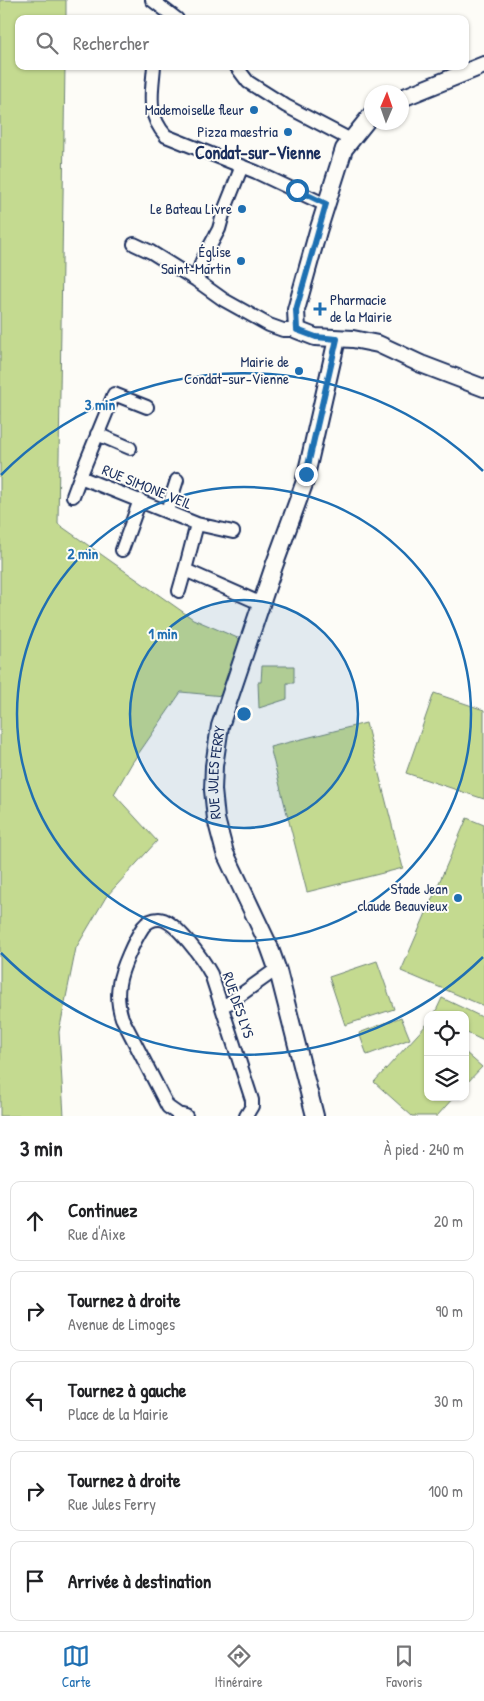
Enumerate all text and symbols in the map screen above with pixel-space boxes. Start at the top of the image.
search box [15,15,469,70]
icon: search [33,29,61,57]
text: Rechercher [73,30,150,56]
north arrow [364,85,409,130]
place label: Mademoiselle fleur [145,99,244,120]
marker: Mademoiselle fleur [248,104,260,116]
place label: Pizza maestria [197,121,278,142]
marker: Pizza maestria [282,126,294,138]
district label: Condat-sur-Vienne [195,140,322,165]
route start [286,179,309,202]
place label: Le Bateau Livre [150,198,232,219]
marker: Le Bateau Livre [236,203,248,215]
place label: Église Saint-Martin [161,241,231,279]
marker: Église Saint-Martin [235,255,247,267]
place label: Pharmacie de la Mairie [330,289,392,327]
marker: Pharmacie de la Mairie [314,303,326,315]
place label: Mairie de Condat-sur-Vienne [184,351,289,389]
marker: Mairie de Condat-sur-Vienne [293,365,305,377]
text: 3 min [85,394,115,415]
street label: RUE SIMONE VEIL [99,459,196,514]
route end [295,463,318,486]
text: 2 min [68,543,99,564]
text: 1 min [148,623,178,644]
centre of rings [235,705,253,723]
street label: RUE JULES FERRY [202,724,230,820]
place label: Stade Jean claude Beauvieux [358,878,448,916]
marker: Stade Jean claude Beauvieux [452,892,464,904]
street label: RUE DES LYS [217,969,260,1041]
map controls [424,1011,469,1101]
button: locate [424,1011,469,1056]
button: layers [424,1056,469,1101]
text: 3 min [20,1134,63,1163]
text: À pied · 240 m [384,1138,464,1160]
text: Continuez [68,1197,137,1223]
icon: ahead [21,1207,49,1235]
text: 20 m [434,1210,463,1232]
text: Rue d'Aixe [68,1223,126,1245]
text: Tournez à droite [68,1287,181,1313]
icon: right [21,1297,49,1325]
text: 90 m [435,1300,463,1322]
text: Avenue de Limoges [68,1313,175,1335]
text: Tournez à gauche [68,1377,186,1403]
icon: left [21,1387,49,1415]
text: 30 m [434,1390,463,1412]
text: Place de la Mairie [68,1403,168,1425]
text: Tournez à droite [68,1467,181,1493]
icon: right [21,1477,49,1505]
text: 100 m [428,1480,463,1502]
text: Rue Jules Ferry [68,1493,156,1515]
icon: arrive [21,1567,49,1595]
text: Arrivée à destination [68,1568,211,1594]
tab: Carte [62,1642,91,1691]
tab: Itinéraire [214,1642,263,1691]
tab: Favoris [386,1642,422,1691]

